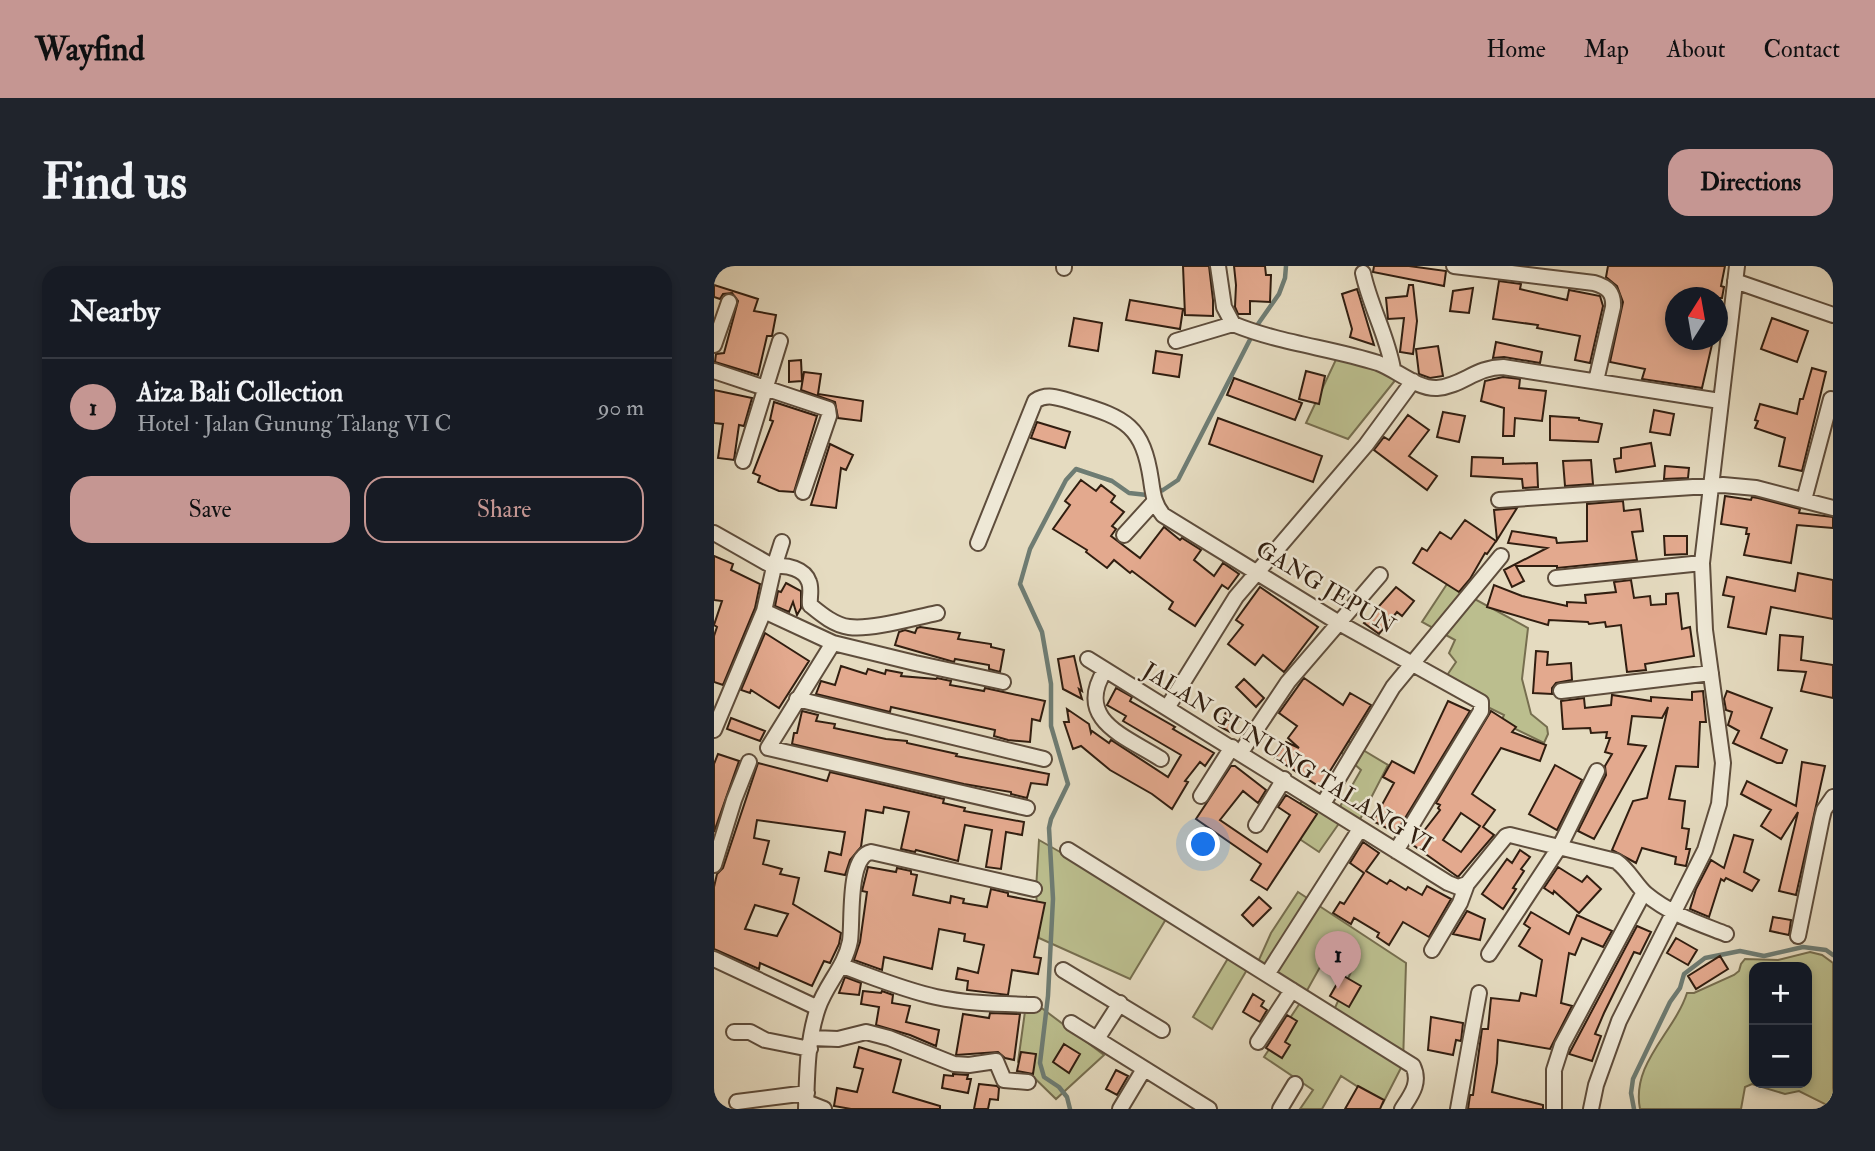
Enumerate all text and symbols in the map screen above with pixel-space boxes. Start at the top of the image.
text: Wayfind [35,29,145,70]
text: Home [1486,34,1546,65]
text: Map [1584,34,1629,65]
text: About [1667,34,1726,65]
text: Contact [1764,34,1840,65]
button: Directions [1668,149,1833,216]
text: Find us [42,152,187,213]
north arrow [1665,287,1728,350]
text: Nearby [70,293,160,330]
text: Aiza Bali Collection [137,377,343,409]
text: 1 [89,393,97,422]
text: 90 m [598,393,644,422]
text: Hotel · Jalan Gunung Talang VI C [137,409,451,438]
button: Save [70,476,350,543]
button: Share [364,476,644,543]
street label: GANG JEPUN [1251,534,1401,641]
street label: JALAN GUNUNG TALANG VI [1136,655,1438,859]
your location [1186,827,1220,861]
pin: 1 [1315,931,1361,989]
map controls [1749,962,1812,1088]
button: + [1749,962,1812,1025]
button: − [1749,1025,1812,1088]

